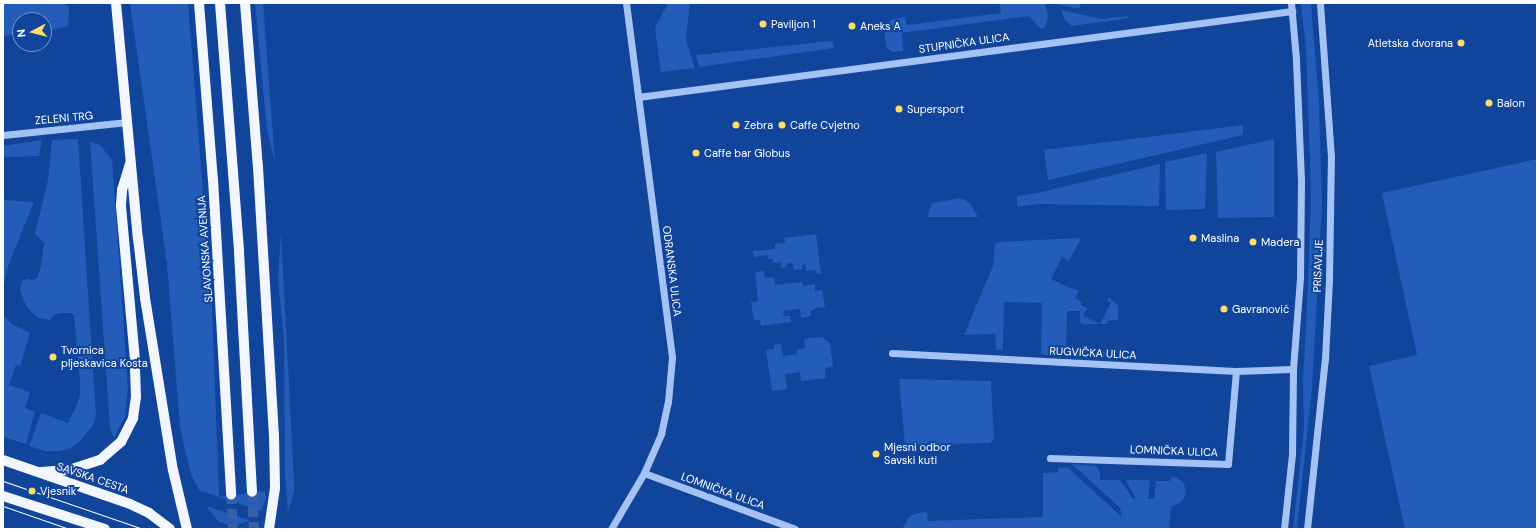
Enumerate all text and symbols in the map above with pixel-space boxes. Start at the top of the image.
north arrow [12,12,52,52]
place label: Paviljon 1 [771,17,816,31]
marker: Paviljon 1 [758,19,768,29]
place label: Aneks A [860,19,901,33]
marker: Aneks A [847,21,857,31]
text: N [14,29,29,38]
street label: STUPNIČKA ULICA [918,30,1010,56]
place label: Atletska dvorana [1368,36,1453,50]
marker: Atletska dvorana [1456,38,1466,48]
place label: Balon [1497,96,1525,110]
marker: Balon [1484,98,1494,108]
place label: Supersport [907,102,964,116]
marker: Supersport [894,104,904,114]
street label: ZELENI TRG [34,109,94,127]
place label: Zebra [744,118,773,132]
place label: Caffe Cvjetno [790,118,860,132]
marker: Zebra [731,120,741,130]
marker: Caffe Cvjetno [777,120,787,130]
place label: Caffe bar Globus [704,146,790,160]
marker: Caffe bar Globus [691,148,701,158]
street label: SLAVONSKA AVENIJA [195,195,215,303]
street label: ODRANSKA ULICA [660,225,684,317]
place label: Maslina [1201,231,1239,245]
marker: Maslina [1188,233,1198,243]
place label: Madera [1261,235,1299,249]
marker: Madera [1248,237,1258,247]
street label: PRISAVLJE [1310,239,1326,293]
place label: Gavranović [1232,302,1289,316]
marker: Gavranović [1219,304,1229,314]
place label: Tvornica pljeskavica Kosta [61,344,148,370]
street label: RUGVIČKA ULICA [1049,344,1137,362]
marker: Tvornica pljeskavica Kosta [48,352,58,362]
place label: Mjesni odbor Savski kuti [884,441,950,467]
street label: LOMNIČKA ULICA [1130,443,1218,459]
marker: Mjesni odbor Savski kuti [871,449,881,459]
street label: SAVSKA CESTA [55,459,131,497]
street label: LOMNIČKA ULICA [679,470,767,512]
place label: Vjesnik [40,484,76,498]
marker: Vjesnik [27,486,37,496]

